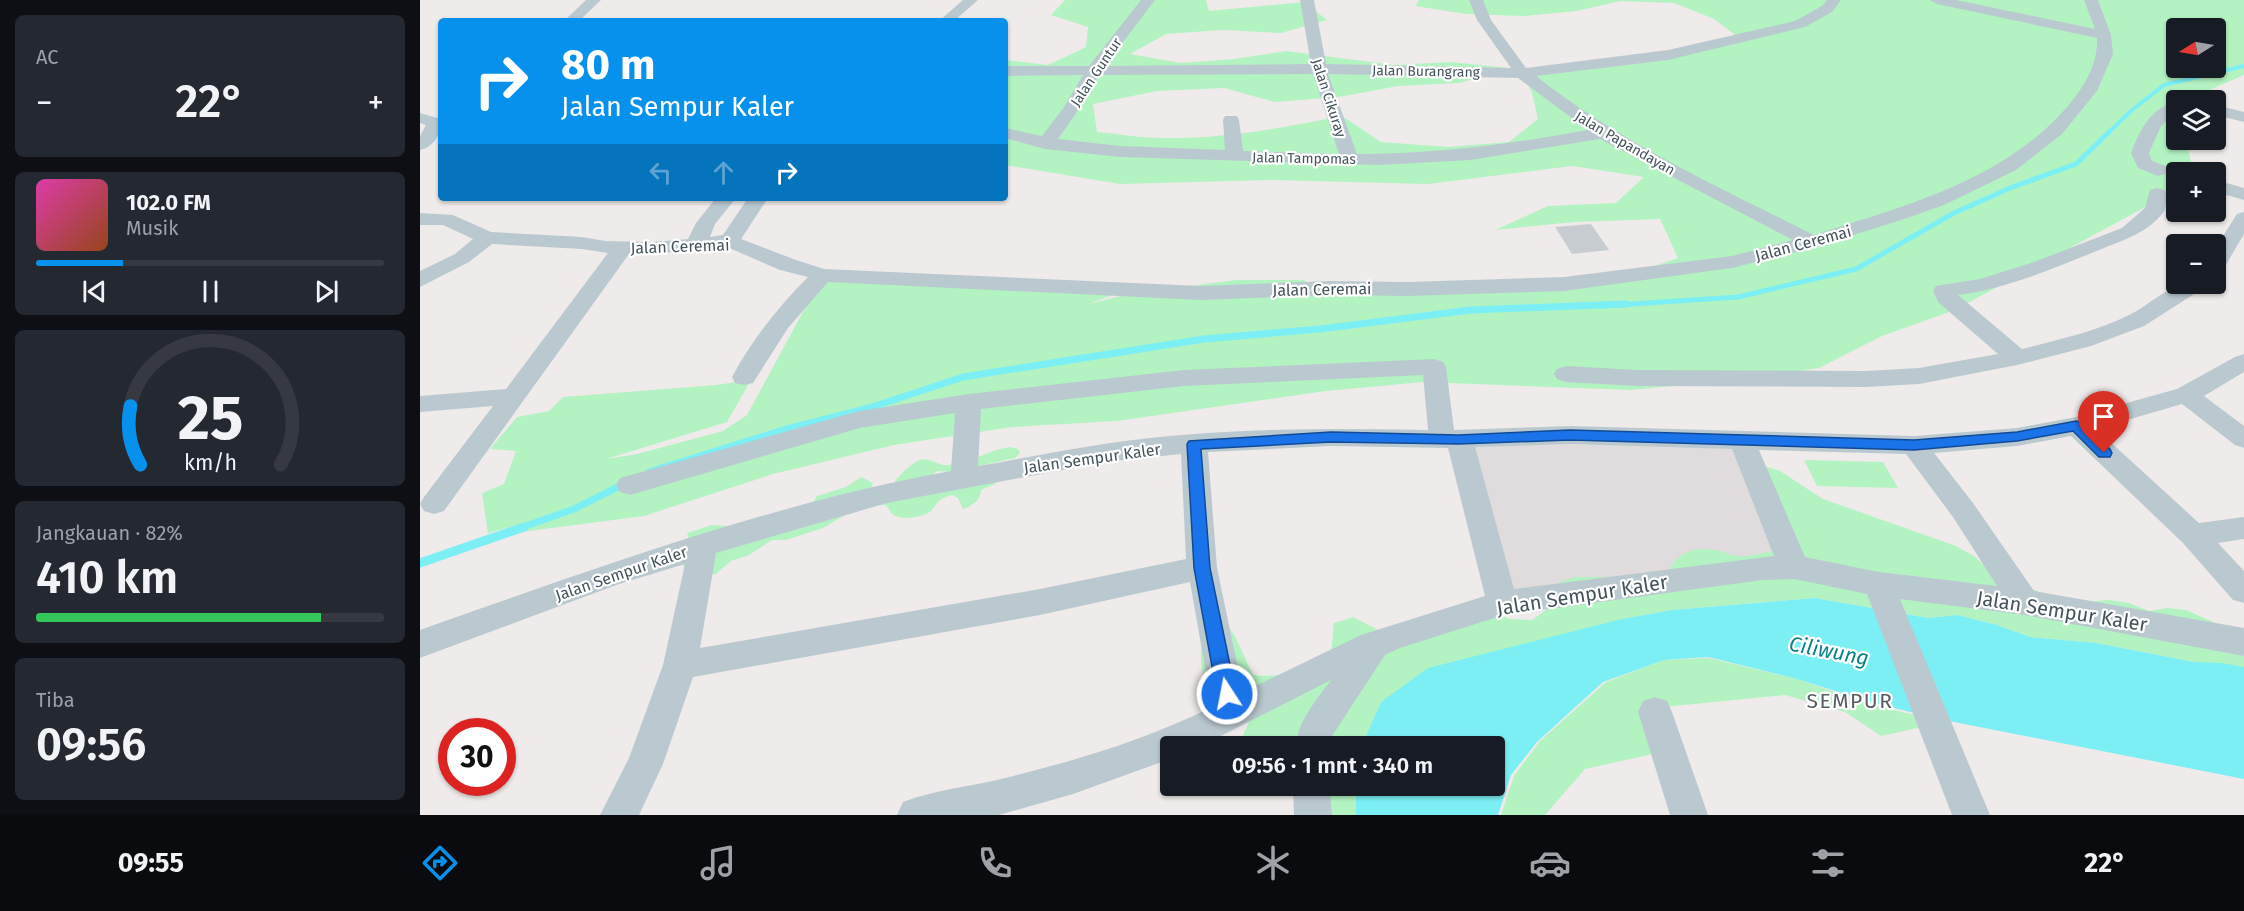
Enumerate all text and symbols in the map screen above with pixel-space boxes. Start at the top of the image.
north arrow [2166,18,2226,78]
map controls [2166,18,2226,294]
street label: Jalan Guntur [1067,34,1126,110]
text: 80 m [561,40,655,90]
icon: right [462,42,540,120]
text: AC [36,45,58,69]
street label: Jalan Cikuray [1308,57,1349,140]
street label: Jalan Burangrang [1372,62,1481,81]
text: 22° [175,75,245,129]
text: − [36,83,53,123]
text: + [368,83,384,123]
button: layers [2166,90,2226,150]
text: Jalan Sempur Kaler [561,91,794,123]
street label: Jalan Papandayan [1572,108,1678,179]
street label: Jalan Tampomas [1252,149,1357,168]
icon: left [644,156,677,189]
icon: ahead [707,156,740,189]
icon: right [770,156,803,189]
button: + [2166,162,2226,222]
text: 102.0 FM [126,189,211,216]
text: Musik [126,216,178,240]
street label: Jalan Ceremai [1753,221,1853,265]
button: − [2166,234,2226,294]
street label: Jalan Ceremai [630,235,730,258]
icon: previous [78,275,111,308]
icon: pause [194,275,227,308]
icon: next [310,275,343,308]
street label: Jalan Ceremai [1272,279,1372,300]
text: 25 [177,381,243,456]
pin [2078,391,2129,453]
icon: arrive [2087,400,2120,433]
street label: Jalan Sempur Kaler [1022,439,1163,478]
text: km/h [183,450,237,476]
text: Jangkauan · 82% [36,521,183,545]
street label: Jalan Sempur Kaler [553,542,690,605]
text: 410 km [36,551,178,605]
street label: Jalan Sempur Kaler [1495,570,1669,620]
street label: Jalan Sempur Kaler [1975,586,2149,636]
water label: Ciliwung [1787,631,1871,671]
position arrow [1195,662,1259,726]
text: Tiba [36,688,75,712]
district label: SEMPUR [1807,688,1893,714]
text: 09:56 [36,718,146,772]
speed limit sign: 30 [438,718,516,796]
text: 09:56 · 1 mnt · 340 m [1232,752,1433,779]
icon: directions [419,842,461,884]
icon: music [697,842,739,884]
icon: phone [974,842,1016,884]
icon: climate [1252,842,1294,884]
icon: car [1529,842,1571,884]
icon: filters [1807,842,1849,884]
text: 09:55 [118,847,184,879]
text: 22° [2084,847,2126,879]

